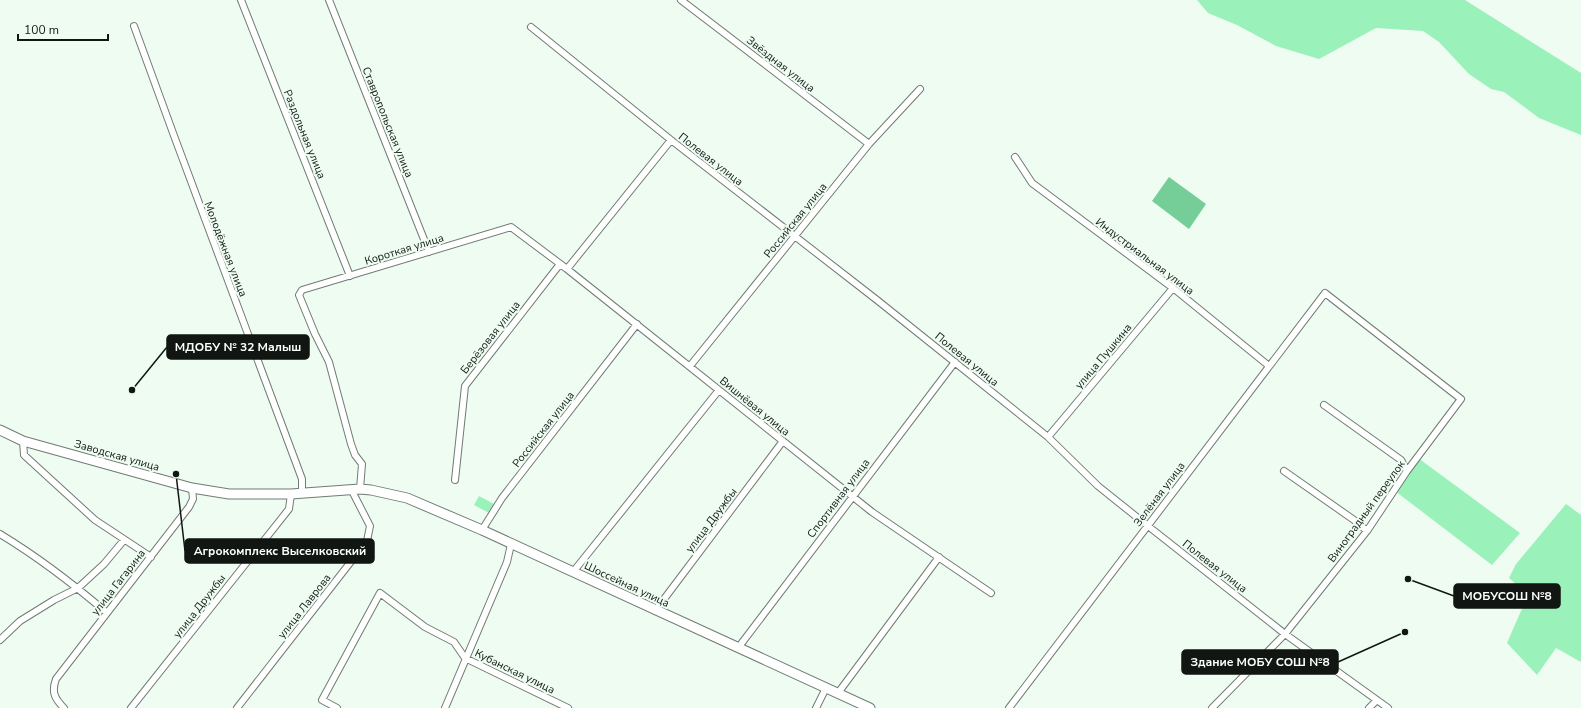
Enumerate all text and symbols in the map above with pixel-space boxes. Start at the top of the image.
scale bar [18,16,108,42]
text: 100 m [24,22,59,38]
street label: Звёздная улица [743,33,818,96]
street label: Ставропольская улица [358,65,417,180]
street label: Раздольная улица [280,87,329,181]
street label: Полевая улица [675,129,746,189]
street label: Российская улица [760,180,830,261]
street label: Молодёжная улица [200,199,251,299]
street label: Индустриальная улица [1092,214,1197,298]
street label: Короткая улица [363,230,446,269]
street label: Берёзовая улица [457,298,524,377]
street label: улица Пушкина [1072,320,1135,392]
street label: Полевая улица [932,329,1002,390]
callout: МДОБУ № 32 Малыш [167,335,309,359]
text: МДОБУ № 32 Малыш [175,339,301,355]
street label: Вишнёвая улица [716,373,793,439]
street label: Российская улица [509,388,578,470]
street label: Заводская улица [72,436,161,475]
street label: Спортивная улица [804,456,873,541]
street label: Виноградный переулок [1324,457,1409,565]
street label: Зелёная улица [1130,459,1189,530]
street label: улица Дружбы [682,485,741,556]
street label: Полевая улица [1179,536,1250,596]
callout: Агрокомплекс Выселковский [185,539,374,563]
text: Агрокомплекс Выселковский [194,543,366,559]
street label: улица Гагарина [88,546,149,618]
street label: Шоссейная улица [582,558,672,611]
street label: улица Дружбы [170,571,229,641]
street label: улица Лаврова [274,571,334,642]
callout: МОБУСОШ №8 [1454,584,1560,608]
text: МОБУСОШ №8 [1462,588,1552,604]
street label: Кубанская улица [472,646,557,697]
callout: Здание МОБУ СОШ №8 [1182,650,1338,674]
text: Здание МОБУ СОШ №8 [1190,654,1330,670]

